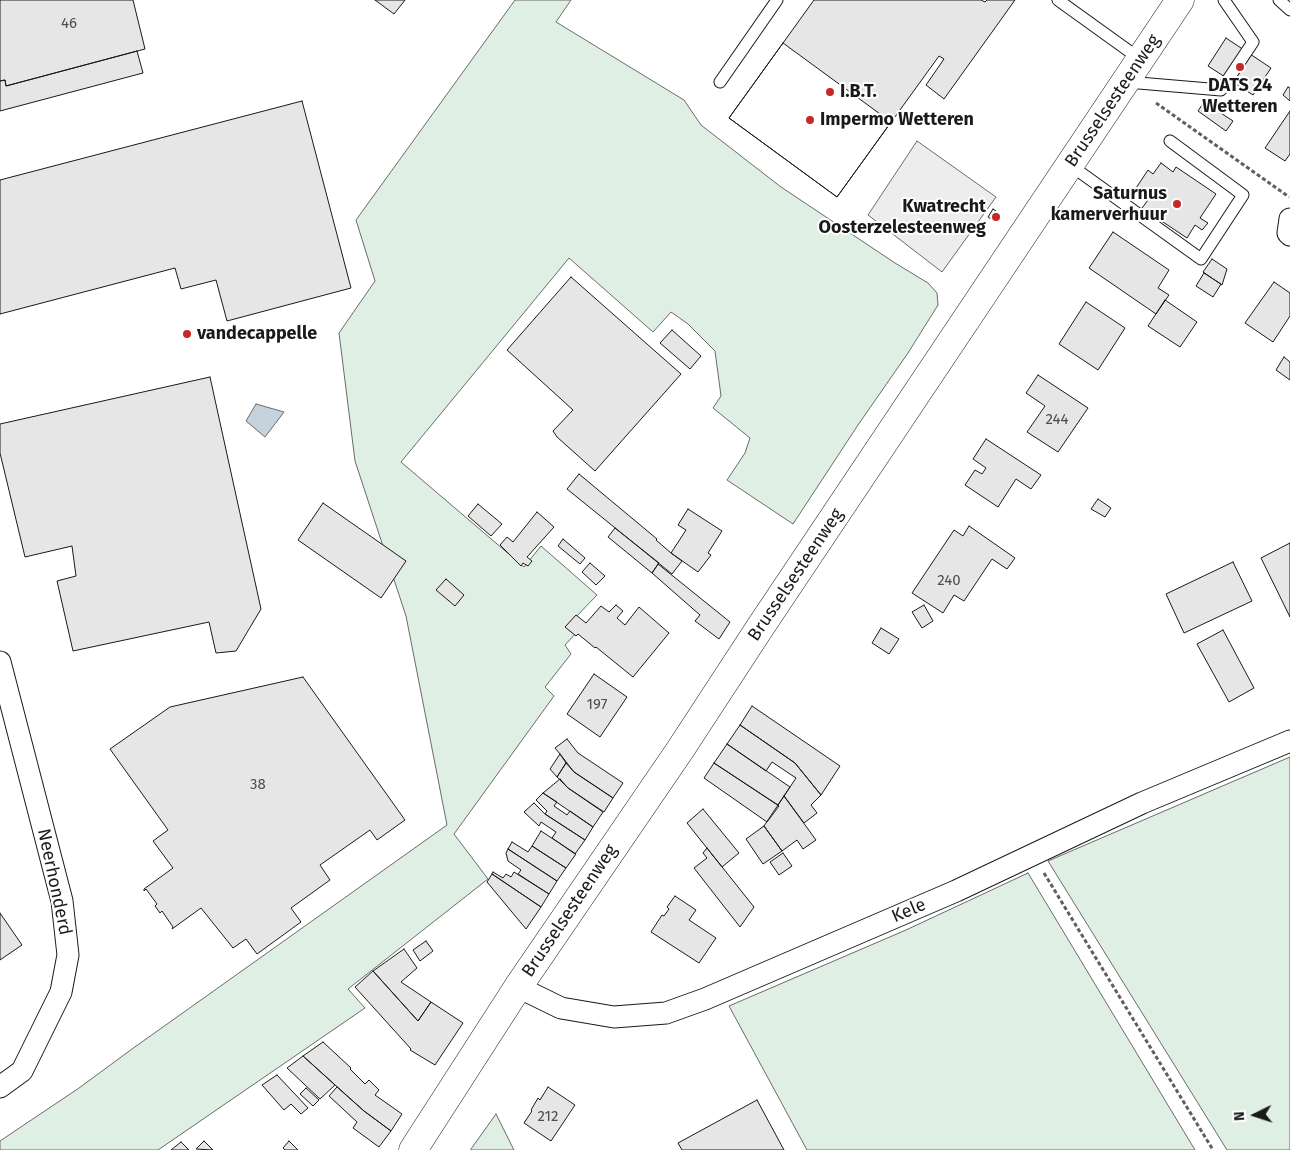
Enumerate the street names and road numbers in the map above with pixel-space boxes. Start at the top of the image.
street label: Brusselsesteenweg [1061,31,1165,171]
street label: Brusselsesteenweg [744,505,848,645]
street label: Neerhonderd [32,827,76,937]
street label: Brusselsesteenweg [518,841,622,981]
street label: Kele [889,894,929,928]

